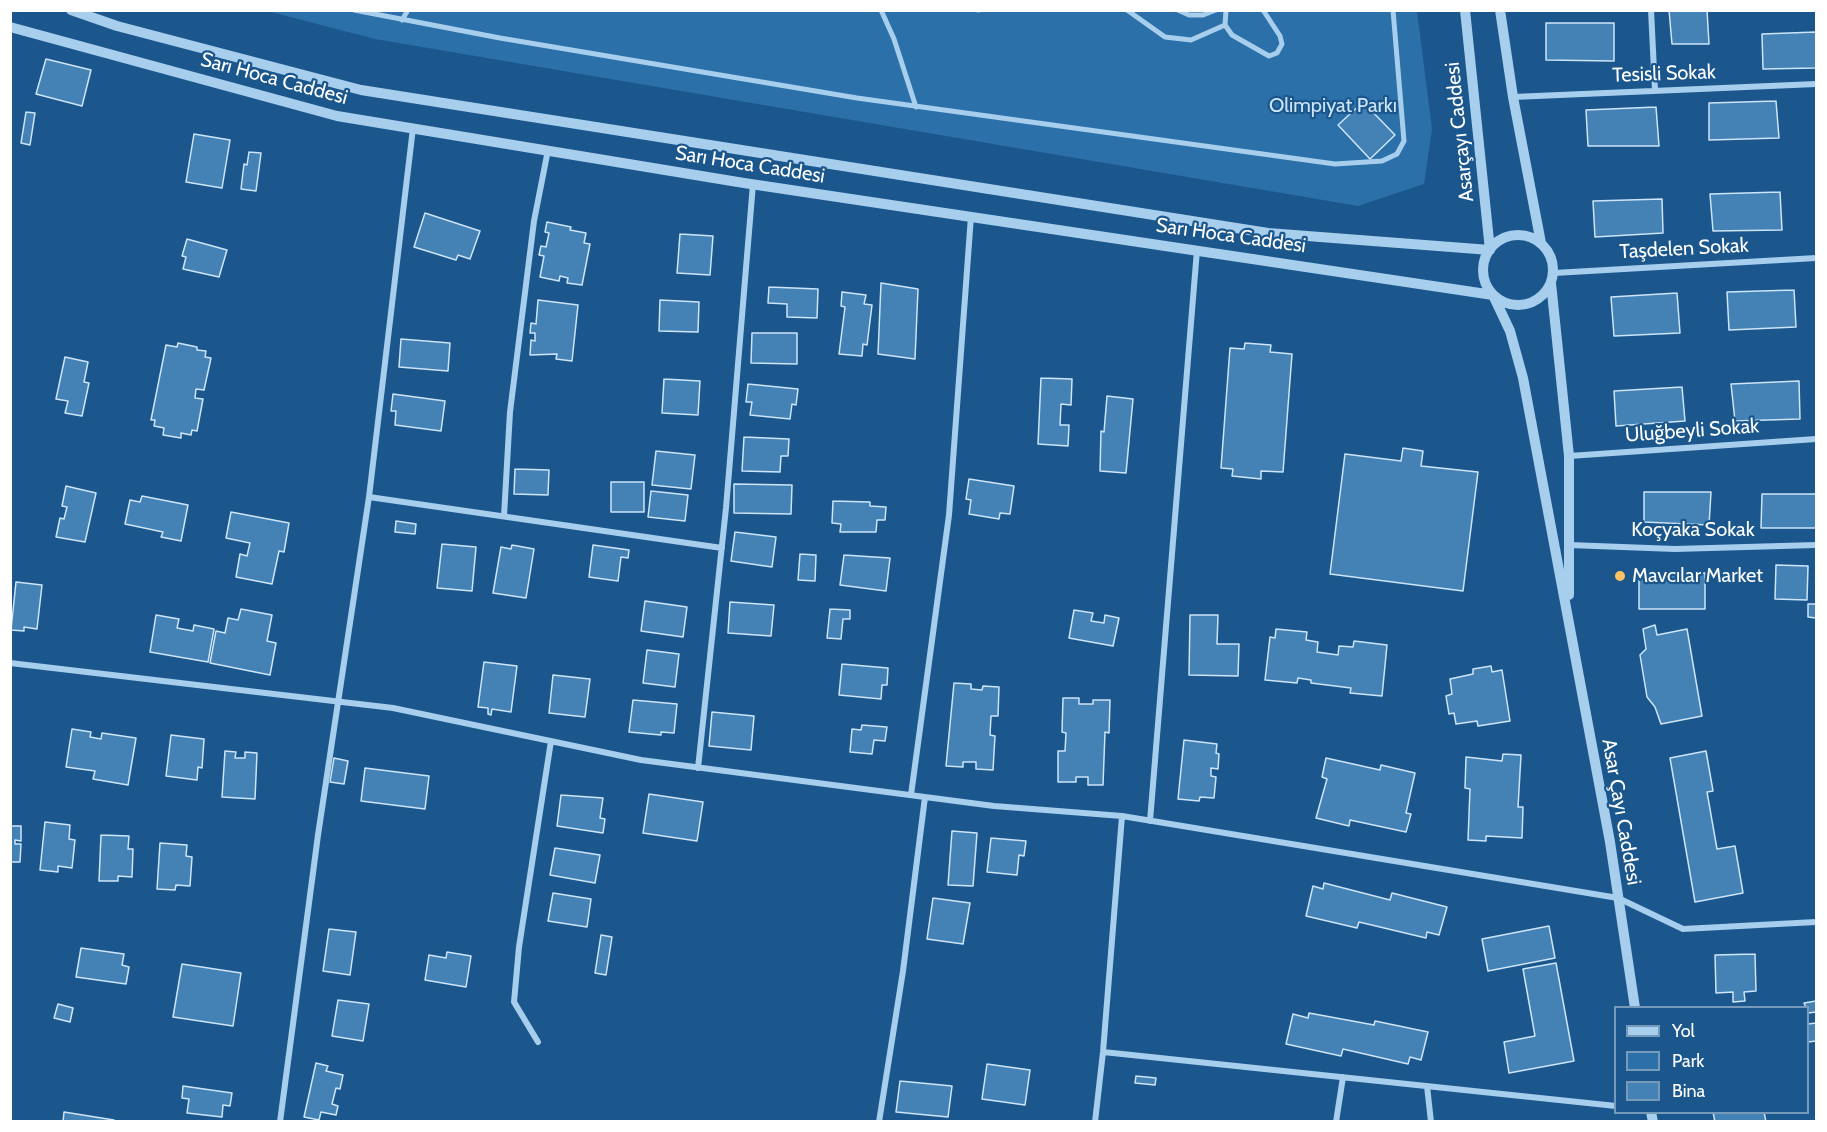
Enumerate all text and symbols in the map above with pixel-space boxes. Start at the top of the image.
street label: Sarı Hoca Caddesi [198,48,350,110]
street label: Tesisli Sokak [1612,60,1716,88]
street label: Asarçayı Caddesi [1441,61,1479,203]
park label: Olimpiyat Parkı [1269,94,1397,118]
street label: Sarı Hoca Caddesi [673,141,827,189]
street label: Sarı Hoca Caddesi [1154,214,1308,258]
street label: Taşdelen Sokak [1619,234,1749,264]
street label: Uluğbeyli Sokak [1624,414,1760,448]
street label: Koçyaka Sokak [1631,518,1755,542]
place label: Mavcılar Market [1632,564,1763,588]
marker: Mavcılar Market [1613,569,1627,583]
street label: Asar Çayı Caddesi [1596,737,1646,887]
legend [1614,1006,1809,1114]
text: Yol [1672,1020,1695,1042]
text: Park [1672,1050,1704,1072]
text: Bina [1672,1080,1705,1102]

